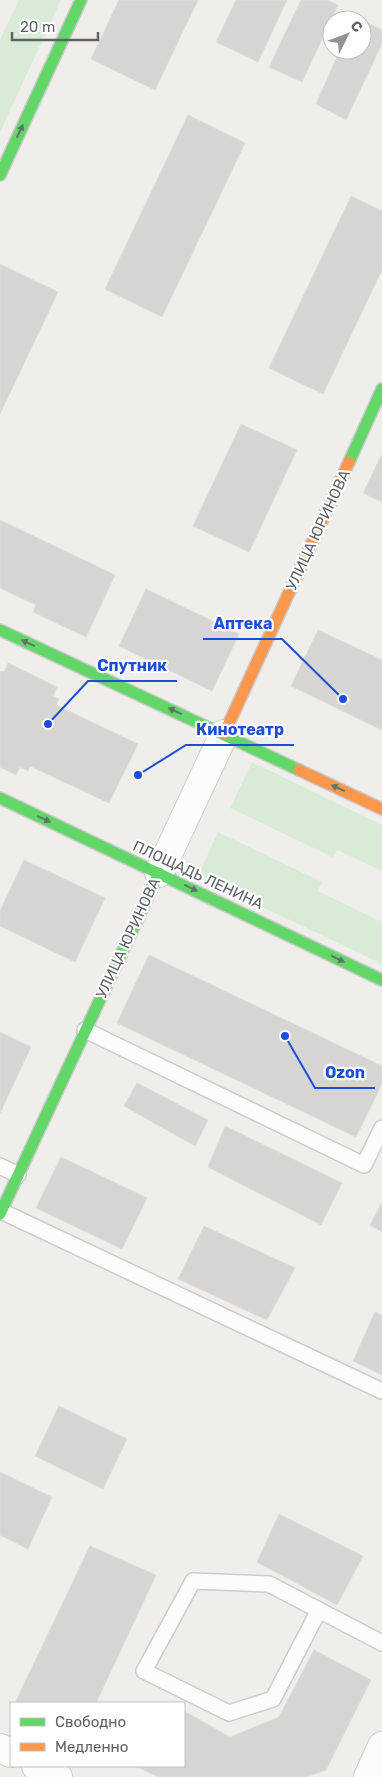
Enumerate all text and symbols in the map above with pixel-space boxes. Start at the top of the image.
scale bar [12,10,99,42]
north arrow [322,10,372,60]
text: С [347,17,366,36]
text: 20 m [20,18,55,36]
one-way arrow [17,124,25,138]
street label: УЛИЦА ЮРИНОВА [282,467,354,593]
callout: Аптека [203,608,282,639]
text: Аптека [214,614,272,633]
one-way arrow [21,639,35,647]
callout: Спутник [88,650,177,681]
text: Спутник [97,656,167,675]
one-way arrow [168,707,182,715]
callout: Кинотеатр [186,714,294,745]
text: Кинотеатр [196,720,284,739]
one-way arrow [331,784,345,792]
one-way arrow [37,815,51,823]
street label: ПЛОЩАДЬ ЛЕНИНА [130,837,266,913]
street label: УЛИЦА ЮРИНОВА [92,875,164,1001]
one-way arrow [184,885,198,893]
one-way arrow [331,955,345,963]
callout: Ozon [315,1057,375,1088]
text: Ozon [325,1063,365,1082]
legend [10,1702,185,1767]
text: Свободно [55,1713,126,1731]
text: Медленно [55,1738,128,1756]

